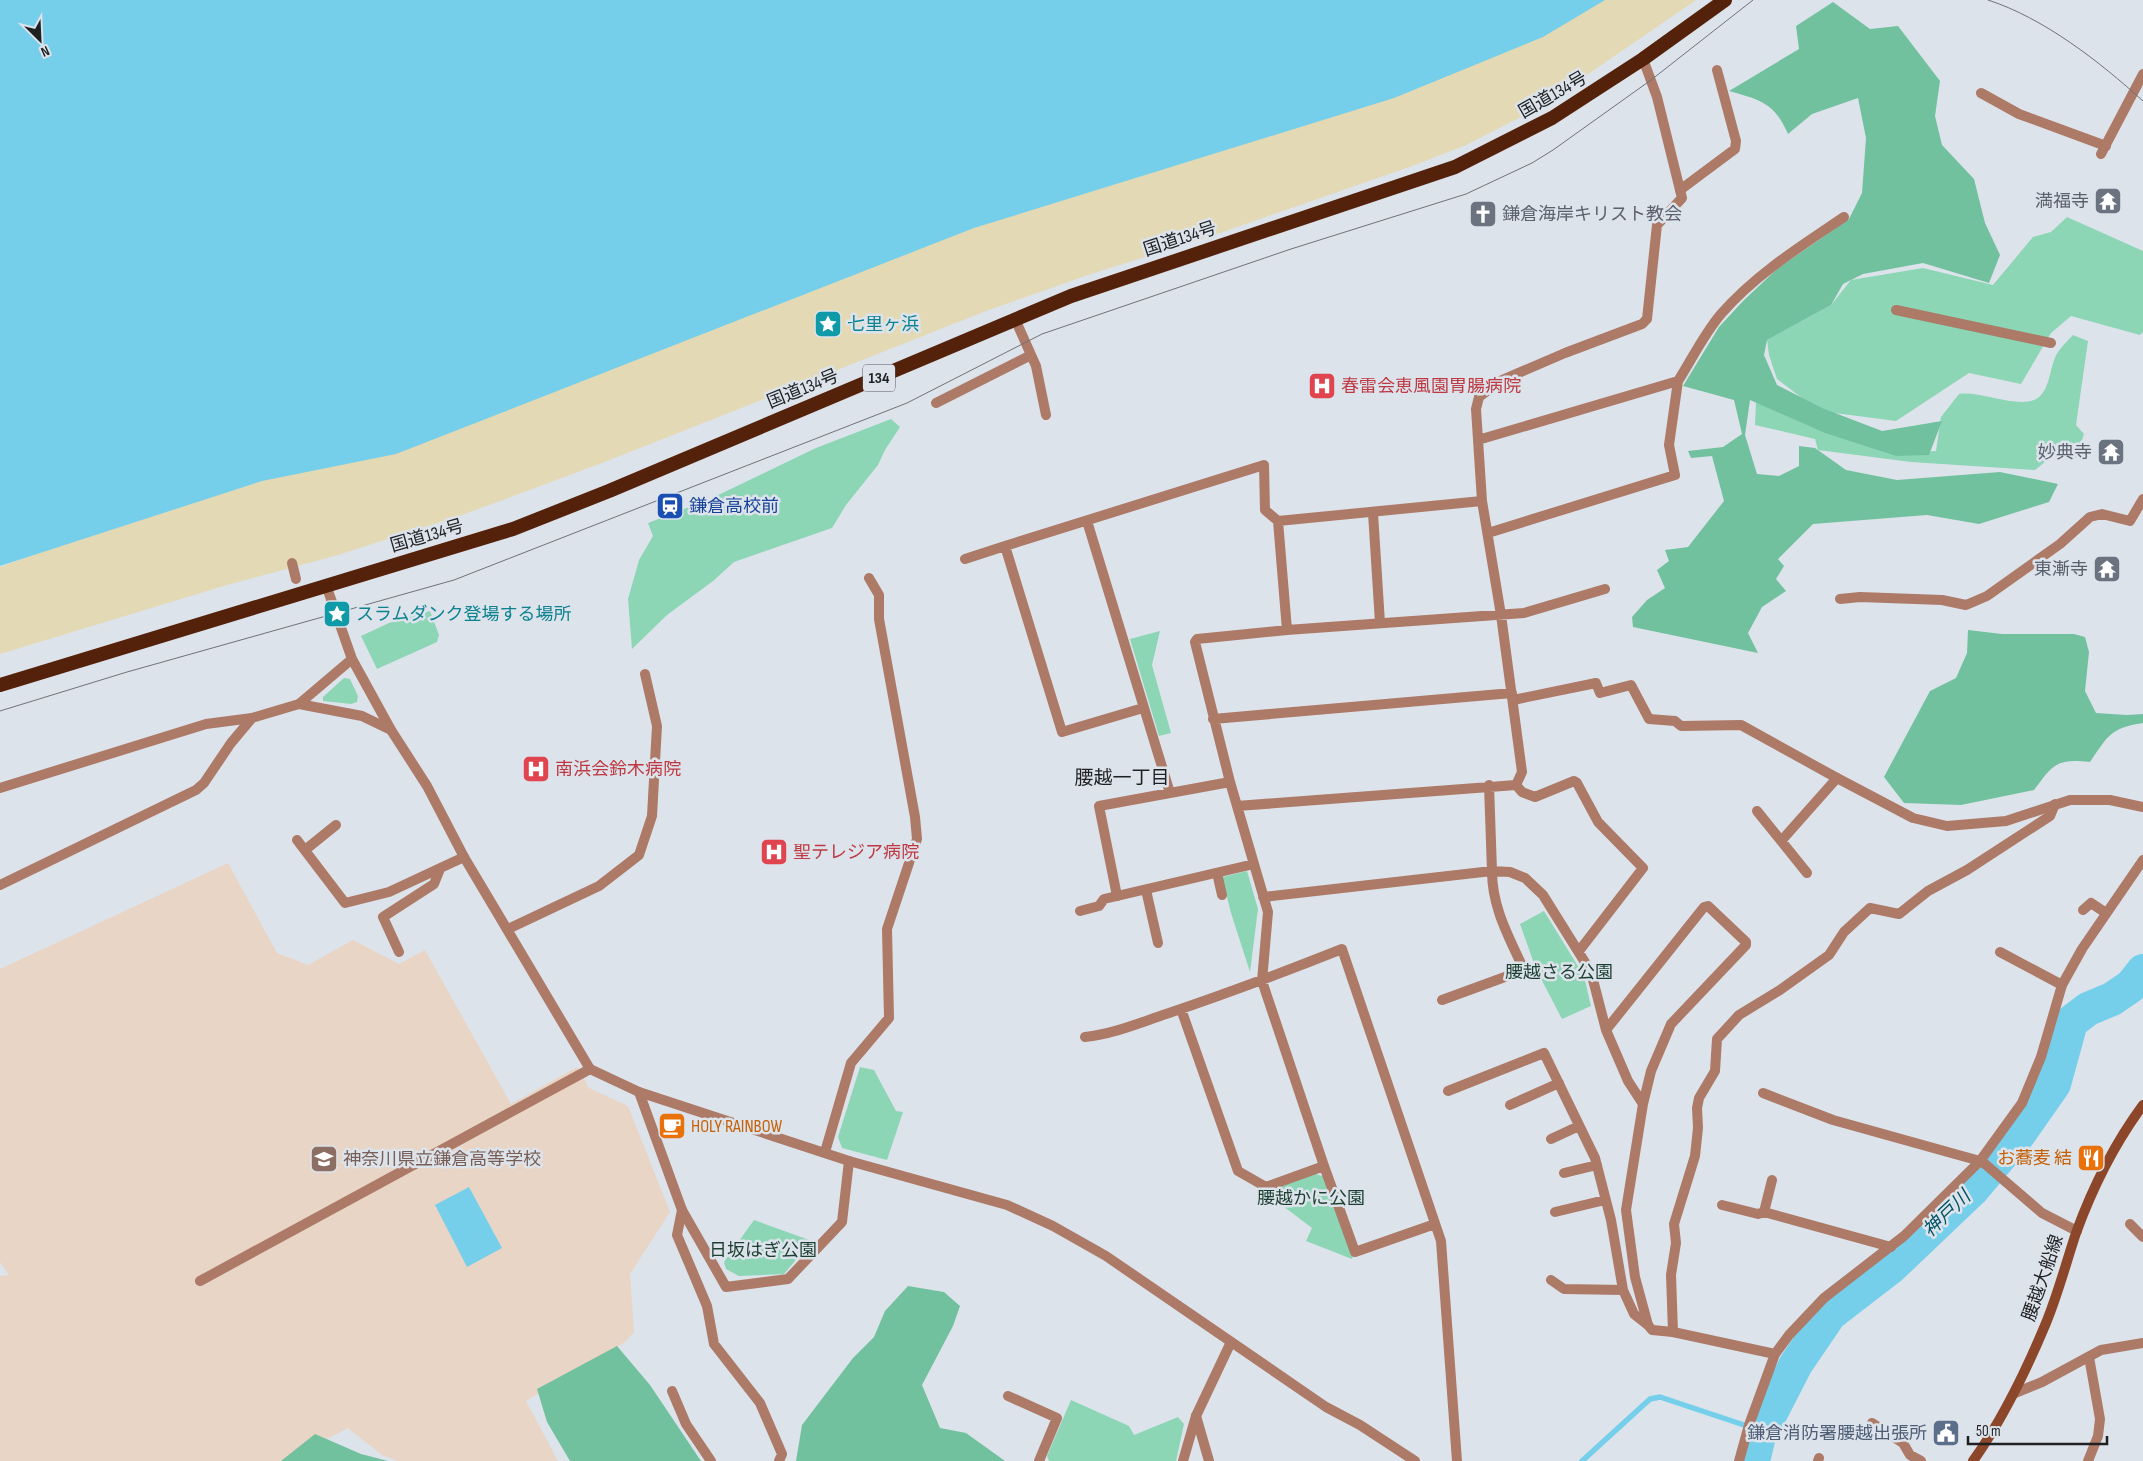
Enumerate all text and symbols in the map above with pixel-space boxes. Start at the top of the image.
north arrow [15,15,65,65]
text: N [38,42,52,61]
street label: 国道134号 [1515,67,1591,123]
temple icon: 満福寺 [2093,186,2123,216]
place label: 満福寺 [2035,191,2089,212]
church icon: 鎌倉海岸キリスト教会 [1468,199,1498,229]
place label: 鎌倉海岸キリスト教会 [1502,204,1682,225]
street label: 国道134号 [1141,217,1219,261]
place icon: 七里ヶ浜 [813,309,843,339]
place label: 七里ヶ浜 [847,314,919,335]
road number: 134 [863,364,895,392]
street label: 国道134号 [764,365,842,413]
hospital icon: 春雷会恵風園胃腸病院 [1307,371,1337,401]
place label: 春雷会恵風園胃腸病院 [1341,376,1521,397]
temple icon: 妙典寺 [2096,437,2126,467]
place label: 妙典寺 [2038,442,2092,463]
station icon: 鎌倉高校前 [655,491,685,521]
place label: 鎌倉高校前 [689,496,779,517]
street label: 国道134号 [388,516,466,556]
temple icon: 東漸寺 [2092,554,2122,584]
place label: 東漸寺 [2034,559,2088,580]
place icon: スラムダンク登場する場所 [322,599,352,629]
place label: スラムダンク登場する場所 [356,604,571,625]
hospital icon: 南浜会鈴木病院 [521,754,551,784]
place label: 南浜会鈴木病院 [555,759,681,780]
district label: 腰越一丁目 [1074,767,1170,790]
hospital icon: 聖テレジア病院 [759,837,789,867]
place label: 聖テレジア病院 [793,842,919,863]
park label: 腰越さる公園 [1505,962,1613,983]
cafe icon: HOLY RAINBOW [657,1111,687,1141]
place label: HOLY RAINBOW [691,1116,782,1137]
restaurant icon: お蕎麦 結 [2076,1143,2106,1173]
school or university icon: 神奈川県立鎌倉高等学校 [309,1144,339,1174]
place label: お蕎麦 結 [1997,1148,2072,1169]
place label: 神奈川県立鎌倉高等学校 [343,1149,541,1170]
water label: 神戸川 [1919,1185,1977,1242]
park label: 腰越かに公園 [1257,1188,1365,1209]
street label: 腰越大船線 [2018,1232,2068,1324]
park label: 日坂はぎ公園 [709,1240,817,1261]
scale bar [1968,1414,2107,1446]
public building icon: 鎌倉消防署腰越出張所 [1931,1418,1961,1448]
text: 50 m [1976,1422,2001,1441]
place label: 鎌倉消防署腰越出張所 [1747,1423,1927,1444]

